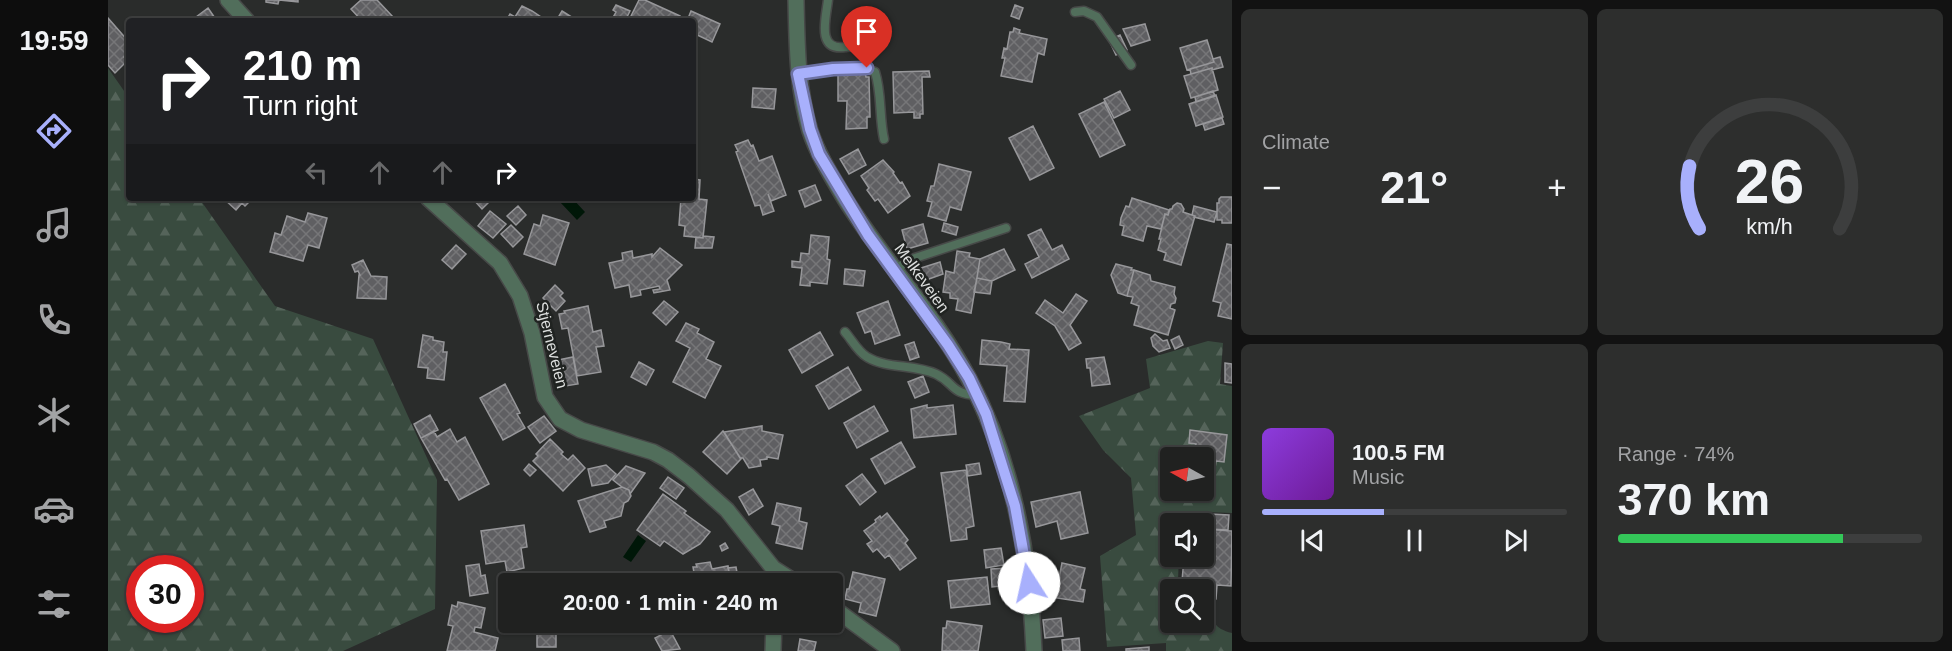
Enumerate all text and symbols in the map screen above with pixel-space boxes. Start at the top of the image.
pin [841,6,892,68]
icon: arrive [850,15,883,48]
text: 19:59 [19,26,89,56]
icon: right [144,42,222,120]
text: 210 m [243,42,362,89]
text: Turn right [243,91,358,121]
icon: directions [33,110,75,152]
text: Climate [1262,131,1330,153]
text: 26 [1735,147,1804,216]
icon: left [300,156,333,189]
icon: ahead [363,156,396,189]
icon: ahead [426,156,459,189]
icon: right [489,156,522,189]
text: 21° [1380,162,1448,213]
text: − [1262,169,1281,206]
text: + [1547,169,1567,206]
icon: music [33,204,75,246]
text: km/h [1747,215,1793,239]
street label: Melkeveien [891,240,953,316]
icon: phone [33,299,75,341]
street label: Stjerneveien [533,300,571,390]
icon: climate [33,394,75,436]
text: 100.5 FM [1352,440,1445,465]
text: Range · 74% [1618,443,1734,465]
north arrow [1160,447,1214,501]
map controls [1160,447,1214,633]
text: Music [1352,466,1404,488]
text: 370 km [1618,474,1770,525]
icon: car [33,488,75,530]
button: sound [1160,513,1214,567]
icon: previous [1296,524,1329,557]
icon: pause [1398,524,1431,557]
icon: next [1499,524,1532,557]
position arrow [997,551,1061,615]
speed limit sign: 30 [126,555,204,633]
button: search [1160,579,1214,633]
icon: filters [33,583,75,625]
text: 20:00 · 1 min · 240 m [563,590,778,615]

